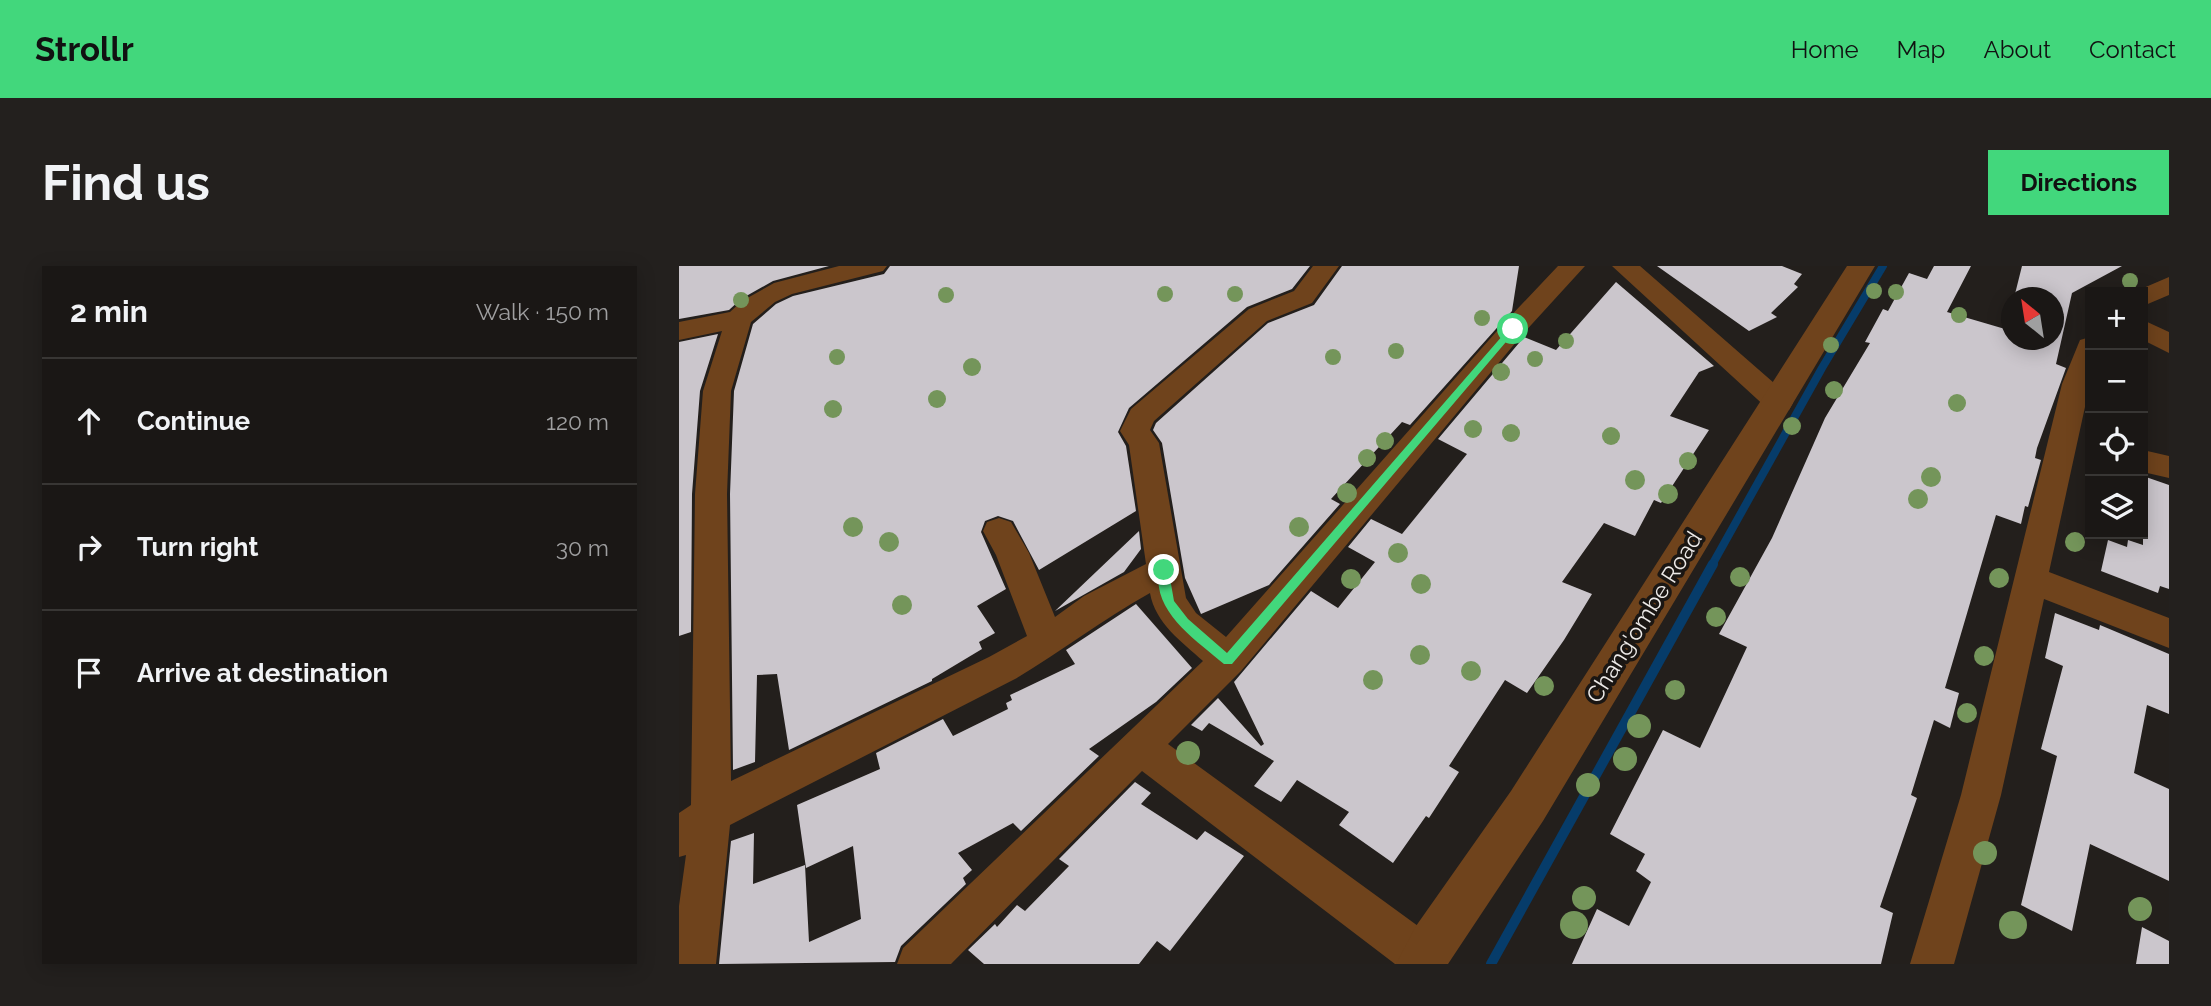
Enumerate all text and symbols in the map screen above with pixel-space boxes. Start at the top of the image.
text: Strollr [35,30,134,69]
text: Home [1791,35,1859,64]
text: Map [1897,35,1945,64]
text: About [1983,35,2051,64]
text: Contact [2089,35,2176,64]
button: Directions [1988,150,2169,215]
text: Find us [42,154,210,211]
north arrow [2001,287,2064,350]
map controls [2085,287,2148,539]
button: + [2085,287,2148,350]
text: 2 min [70,294,148,329]
text: Walk · 150 m [476,298,609,325]
route start [1497,313,1528,344]
button: − [2085,350,2148,413]
icon: ahead [70,402,108,440]
text: Continue [137,406,250,436]
text: 120 m [546,408,609,435]
button: locate [2085,413,2148,476]
button: layers [2085,476,2148,539]
street label: Chang'ombe Road [1580,526,1707,707]
icon: right [70,528,108,566]
text: Turn right [137,532,258,562]
text: 30 m [556,534,609,561]
route end [1148,554,1179,585]
icon: arrive [70,654,108,692]
text: Arrive at destination [137,658,388,688]

